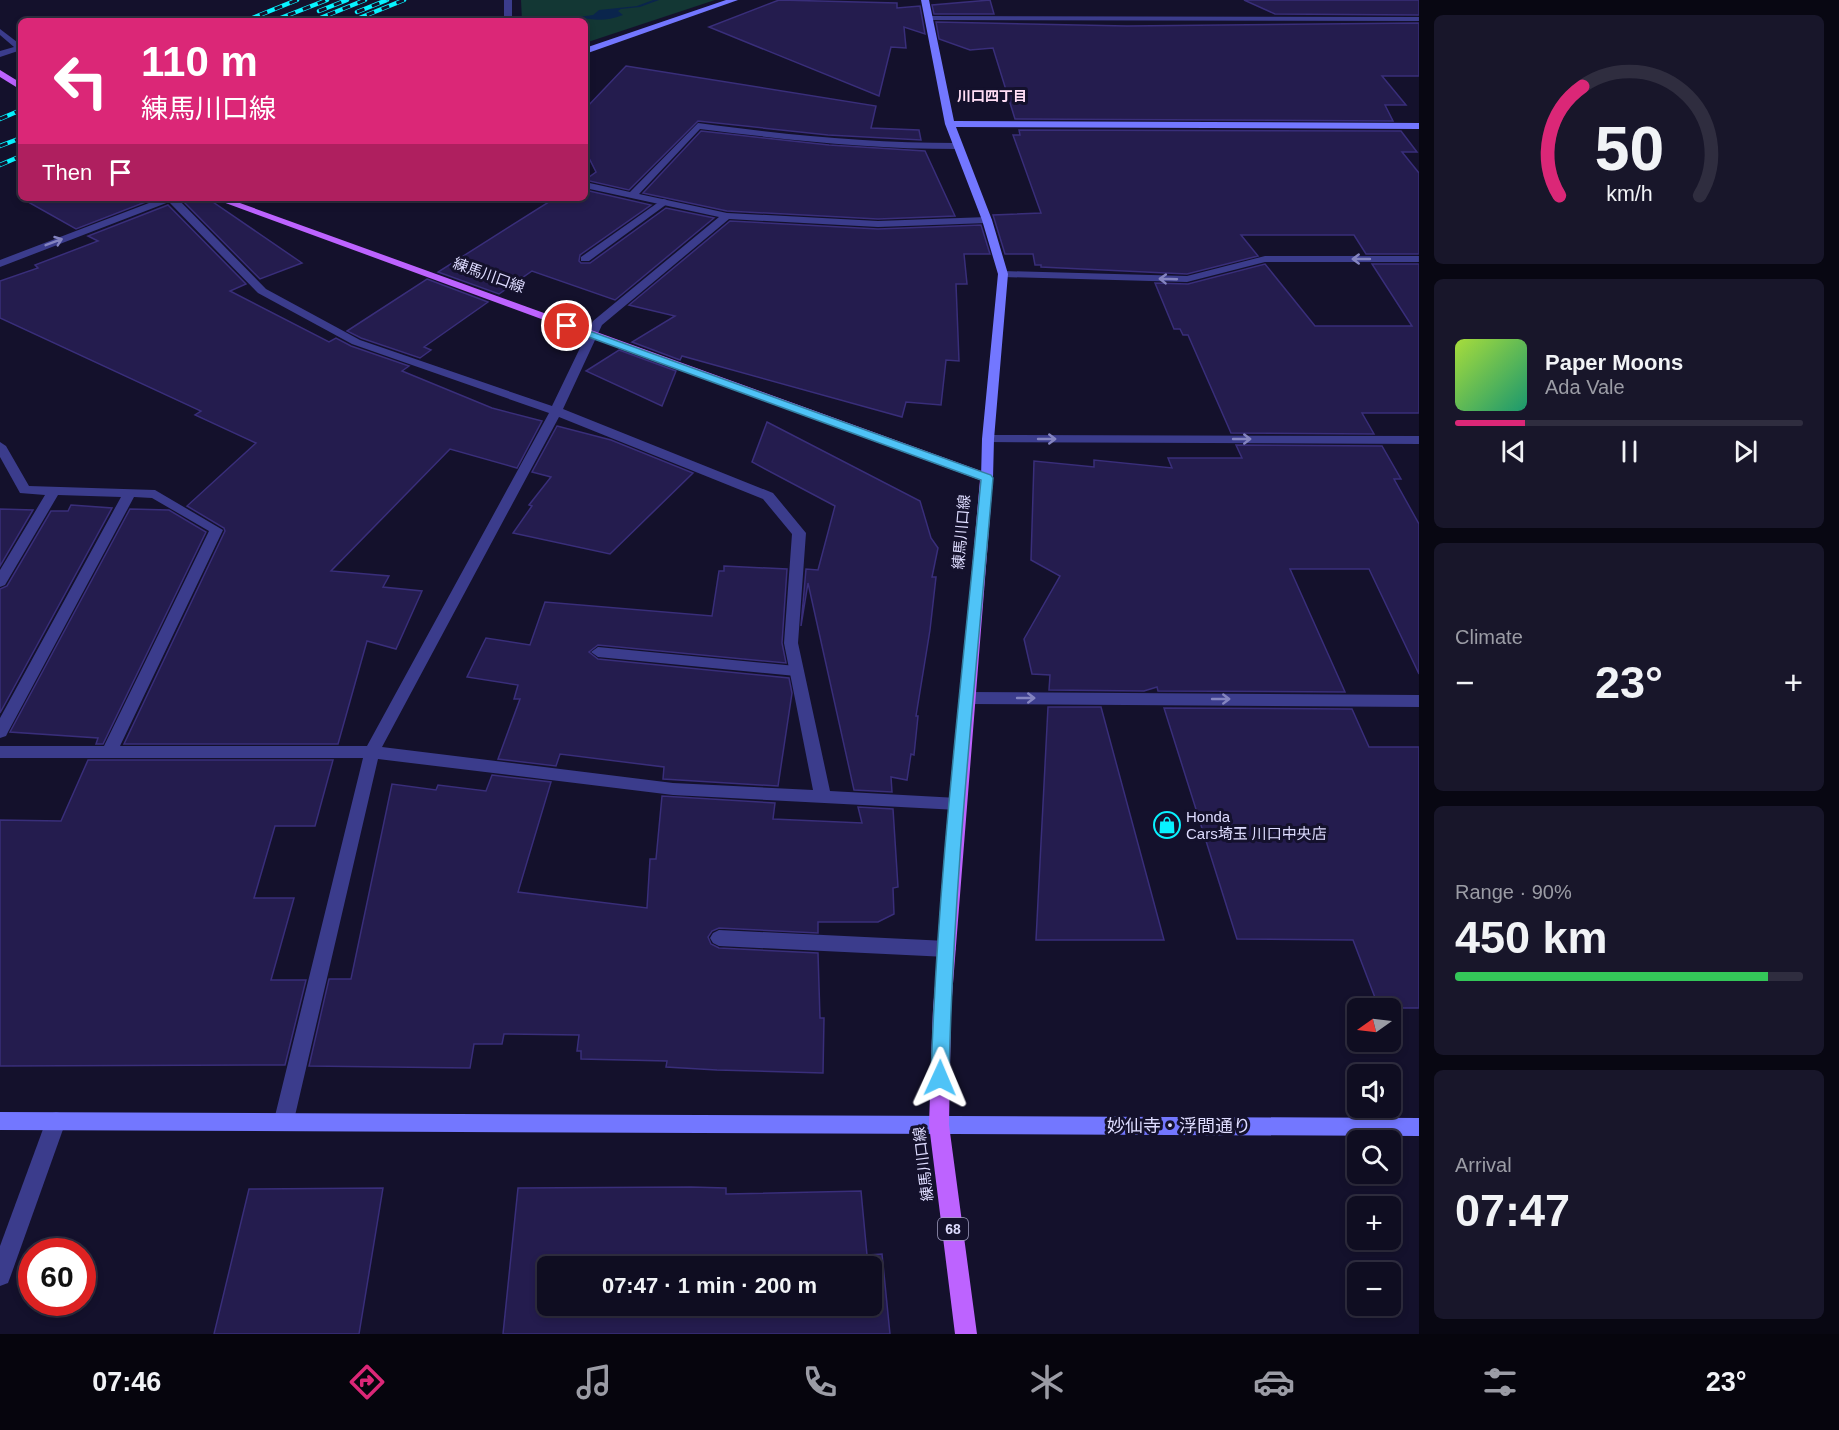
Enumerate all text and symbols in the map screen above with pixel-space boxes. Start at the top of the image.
text: 110 m [141,38,258,85]
icon: left [42,42,120,120]
district label: 川口四丁目 [957,88,1027,104]
text: 練馬川口線 [141,94,276,124]
text: 50 [1594,115,1664,184]
icon: arrive [104,156,137,189]
text: Then [42,160,92,185]
text: km/h [1606,183,1652,207]
one-way arrow [44,236,63,247]
one-way arrow [1351,253,1371,265]
street label: 練馬川口線 [451,254,527,296]
one-way arrow [1159,273,1179,284]
pin [541,300,592,351]
icon: arrive [550,309,583,342]
text: Paper Moons [1545,350,1683,375]
text: Ada Vale [1545,376,1625,398]
one-way arrow [1036,433,1056,445]
one-way arrow [1231,434,1251,445]
icon: previous [1497,435,1530,468]
icon: pause [1613,435,1646,468]
icon: next [1729,435,1762,468]
street label: 練馬川口線 [949,494,973,570]
text: Climate [1455,626,1523,648]
text: 23° [1595,657,1663,708]
text: − [1455,664,1474,701]
text: + [1784,664,1803,701]
one-way arrow [1015,693,1035,704]
one-way arrow [1210,694,1230,705]
place label: Honda Cars埼玉 川口中央店 [1186,808,1327,842]
shop icon: Honda Cars埼玉 川口中央店 [1152,810,1182,840]
text: Range · 90% [1455,881,1572,903]
text: 450 km [1455,912,1608,963]
north arrow [1347,998,1401,1052]
map controls [1347,998,1401,1316]
position arrow [908,1046,972,1110]
button: sound [1347,1064,1401,1118]
street label: 妙仙寺・浮間通り [1107,1116,1251,1136]
street label: 練馬川口線 [910,1126,936,1202]
button: search [1347,1130,1401,1184]
text: Arrival [1455,1154,1512,1176]
text: 07:47 [1455,1185,1570,1236]
button: + [1347,1196,1401,1250]
road number: 68 [938,1218,968,1240]
speed limit sign: 60 [18,1238,96,1316]
button: − [1347,1262,1401,1316]
text: 07:47 · 1 min · 200 m [602,1273,817,1298]
icon: directions [346,1361,388,1403]
icon: music [573,1361,615,1403]
icon: phone [799,1361,841,1403]
icon: climate [1026,1361,1068,1403]
icon: car [1253,1361,1295,1403]
icon: filters [1479,1361,1521,1403]
text: 07:46 [92,1367,161,1397]
text: 23° [1706,1367,1747,1397]

